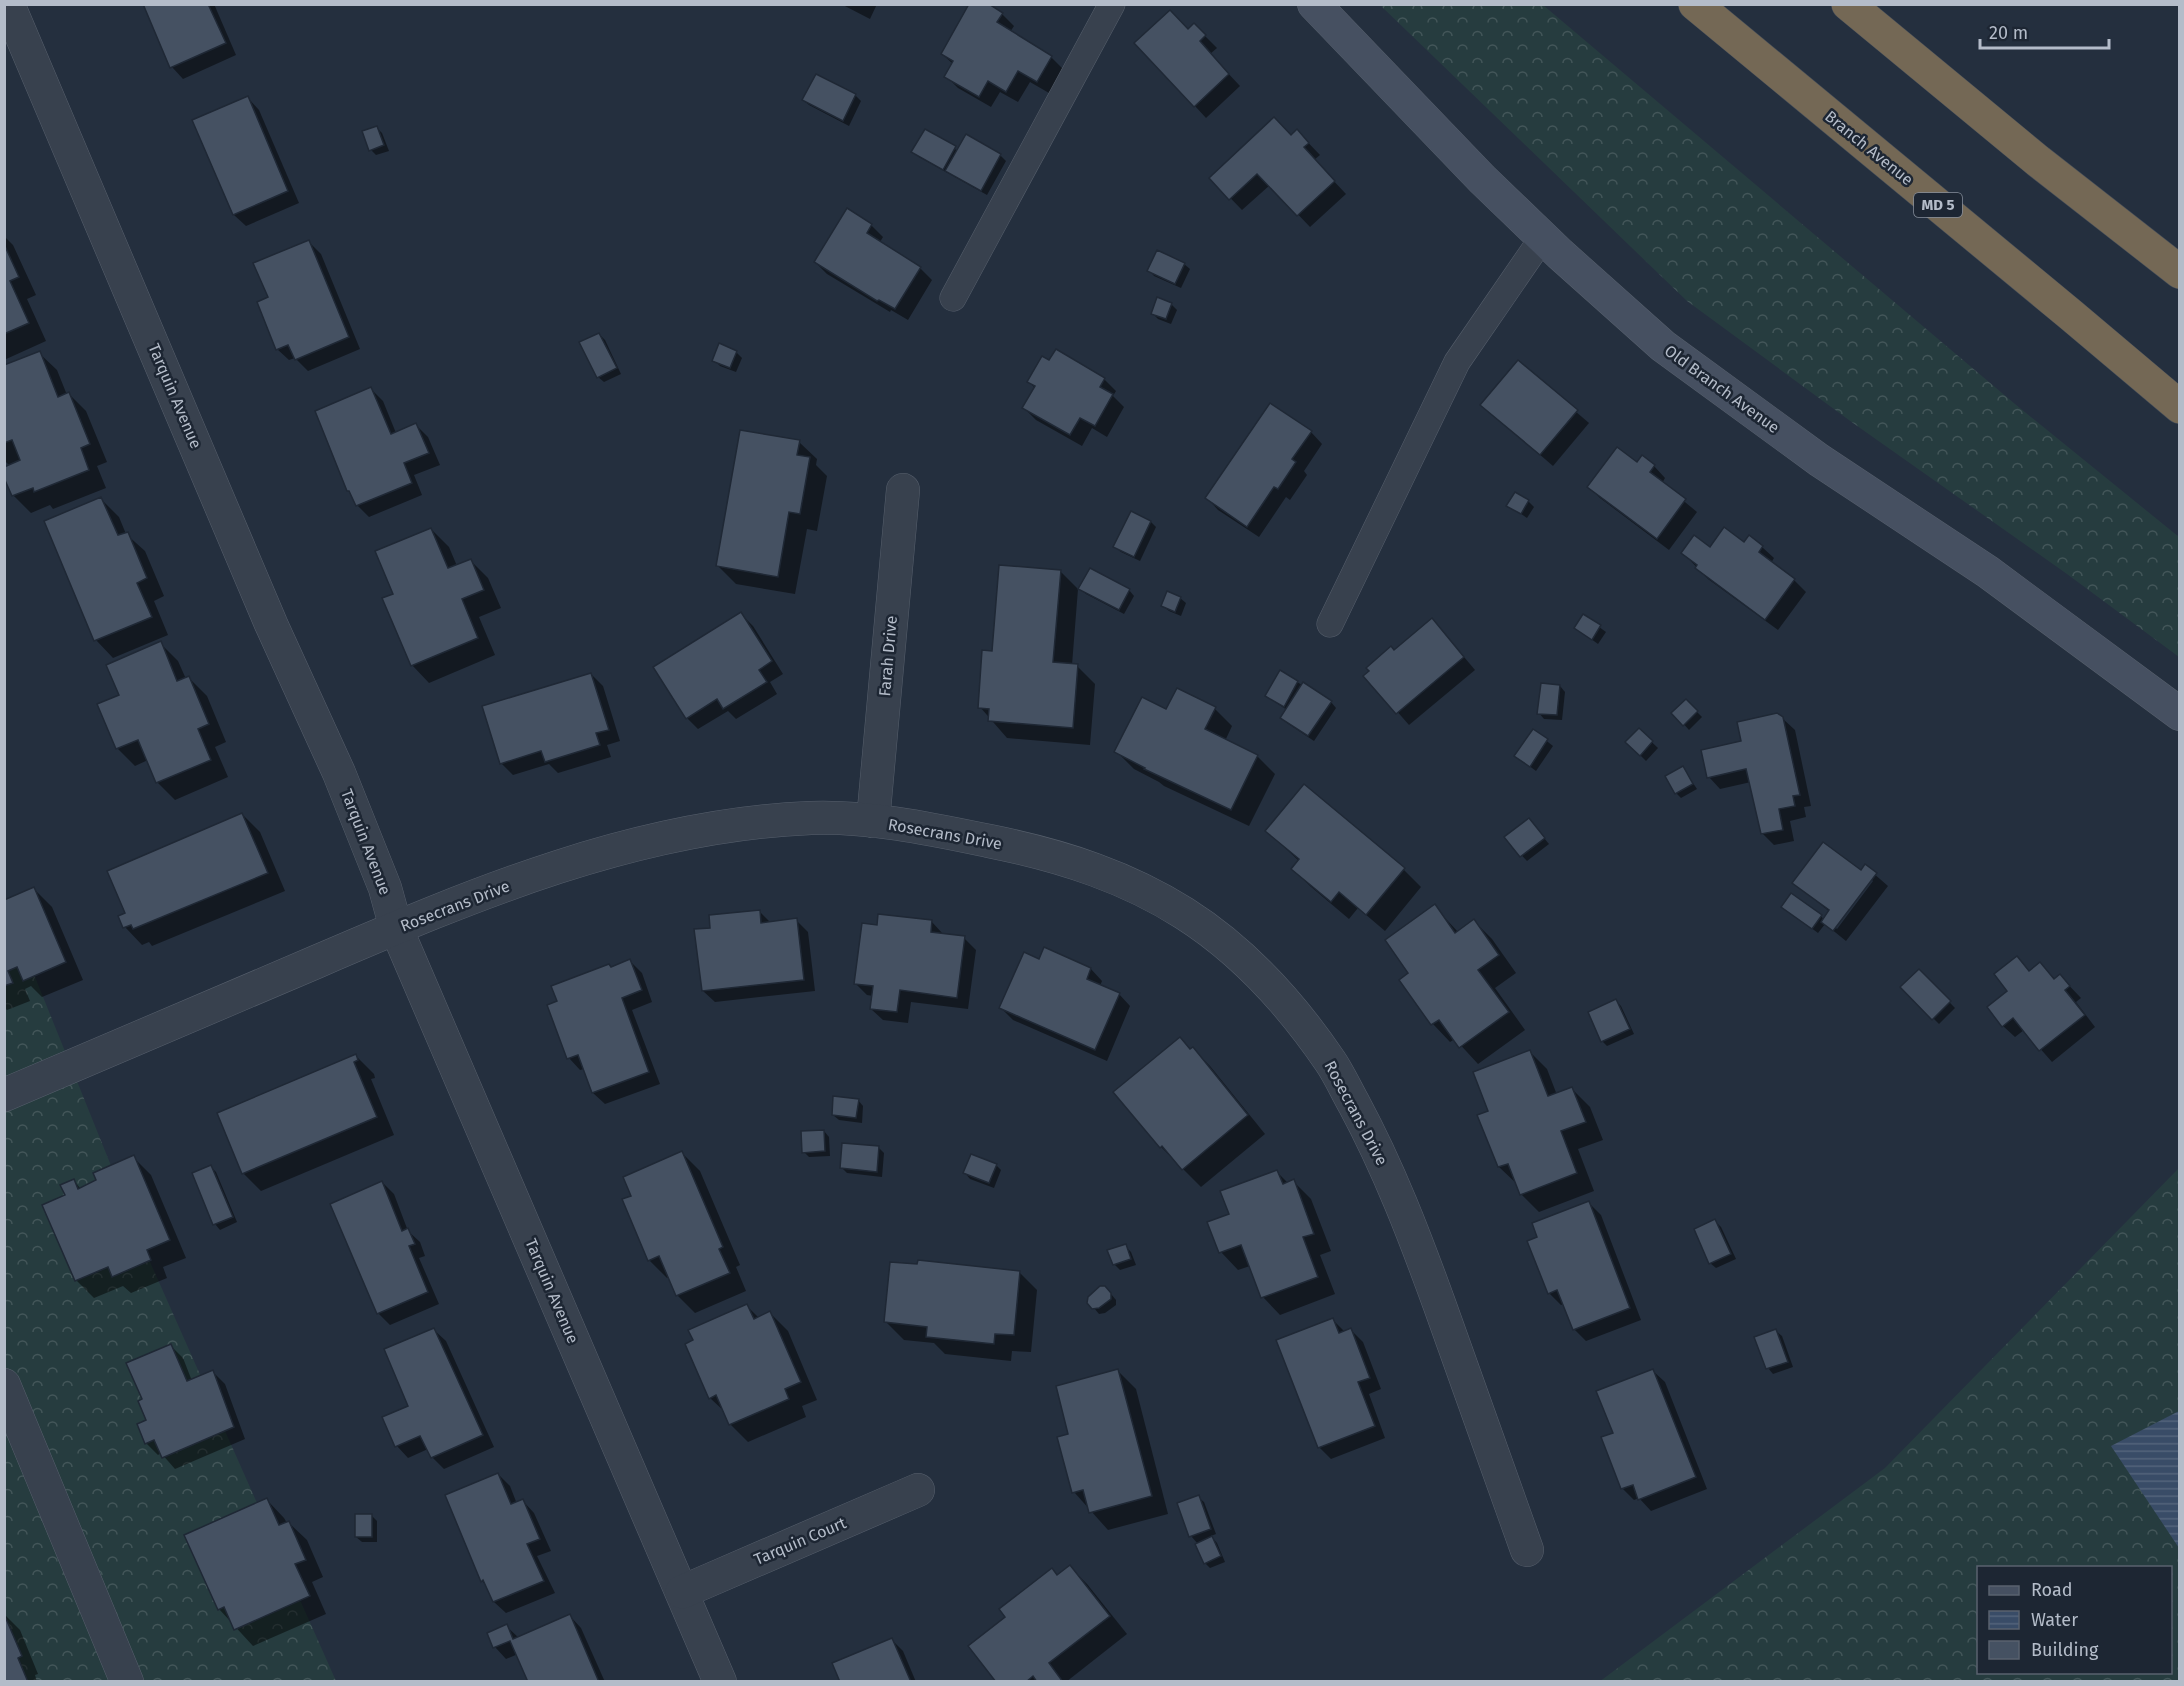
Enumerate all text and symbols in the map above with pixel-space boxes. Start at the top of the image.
scale bar [1980,12,2109,50]
text: 20 m [1989,22,2028,44]
street label: Branch Avenue [1821,107,1917,189]
road number: MD 5 [1914,193,1962,217]
street label: Tarquin Avenue [144,341,206,451]
street label: Old Branch Avenue [1661,341,1783,437]
street label: Farah Drive [875,615,901,697]
street label: Tarquin Avenue [337,786,395,898]
street label: Rosecrans Drive [886,815,1004,853]
street label: Rosecrans Drive [398,876,512,936]
street label: Rosecrans Drive [1320,1058,1392,1168]
street label: Tarquin Avenue [521,1236,583,1346]
street label: Tarquin Court [751,1513,849,1569]
legend [1977,1566,2172,1674]
text: Road [2031,1579,2073,1601]
text: Water [2031,1609,2078,1631]
text: Building [2031,1639,2099,1661]

